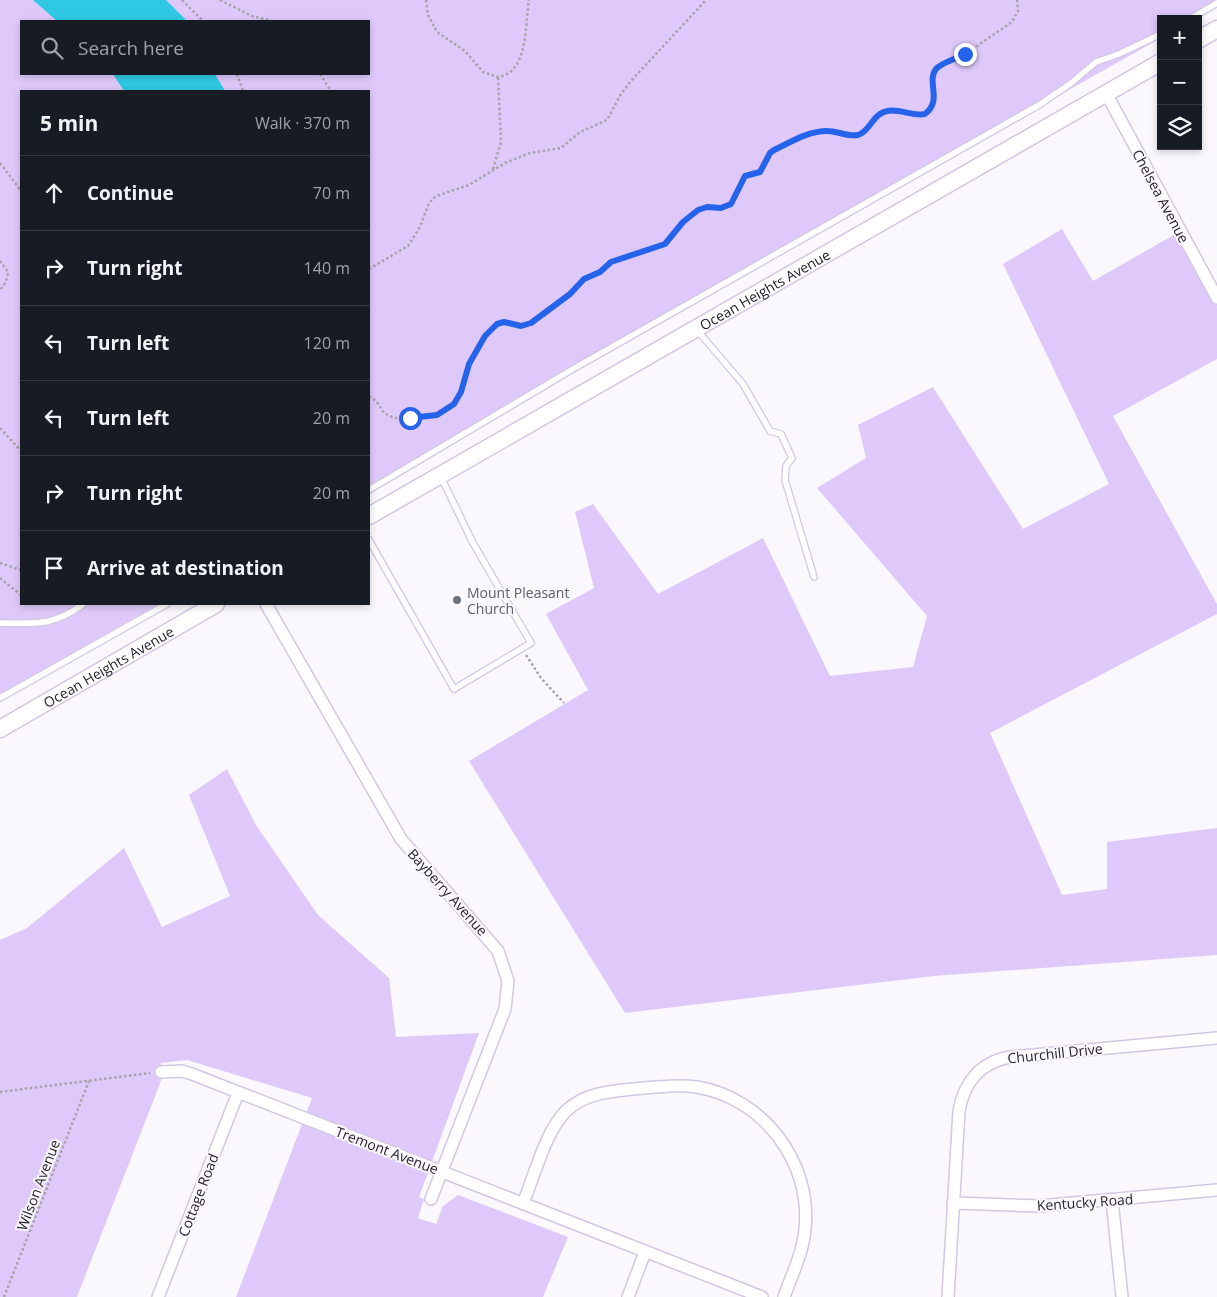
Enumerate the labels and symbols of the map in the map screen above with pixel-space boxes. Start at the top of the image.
route end [954,43,977,66]
street label: Chelsea Avenue [1128,146,1194,246]
street label: Ocean Heights Avenue [696,244,833,334]
route start [399,407,422,430]
place label: Mount Pleasant Church [467,583,569,618]
marker: Mount Pleasant Church [451,594,463,606]
street label: Ocean Heights Avenue [40,621,177,712]
street label: Bayberry Avenue [404,844,492,940]
street label: Churchill Drive [1007,1039,1104,1067]
street label: Tremont Avenue [333,1122,441,1178]
street label: Wilson Avenue [12,1137,64,1233]
street label: Cottage Road [173,1151,223,1239]
street label: Kentucky Road [1036,1189,1134,1215]

